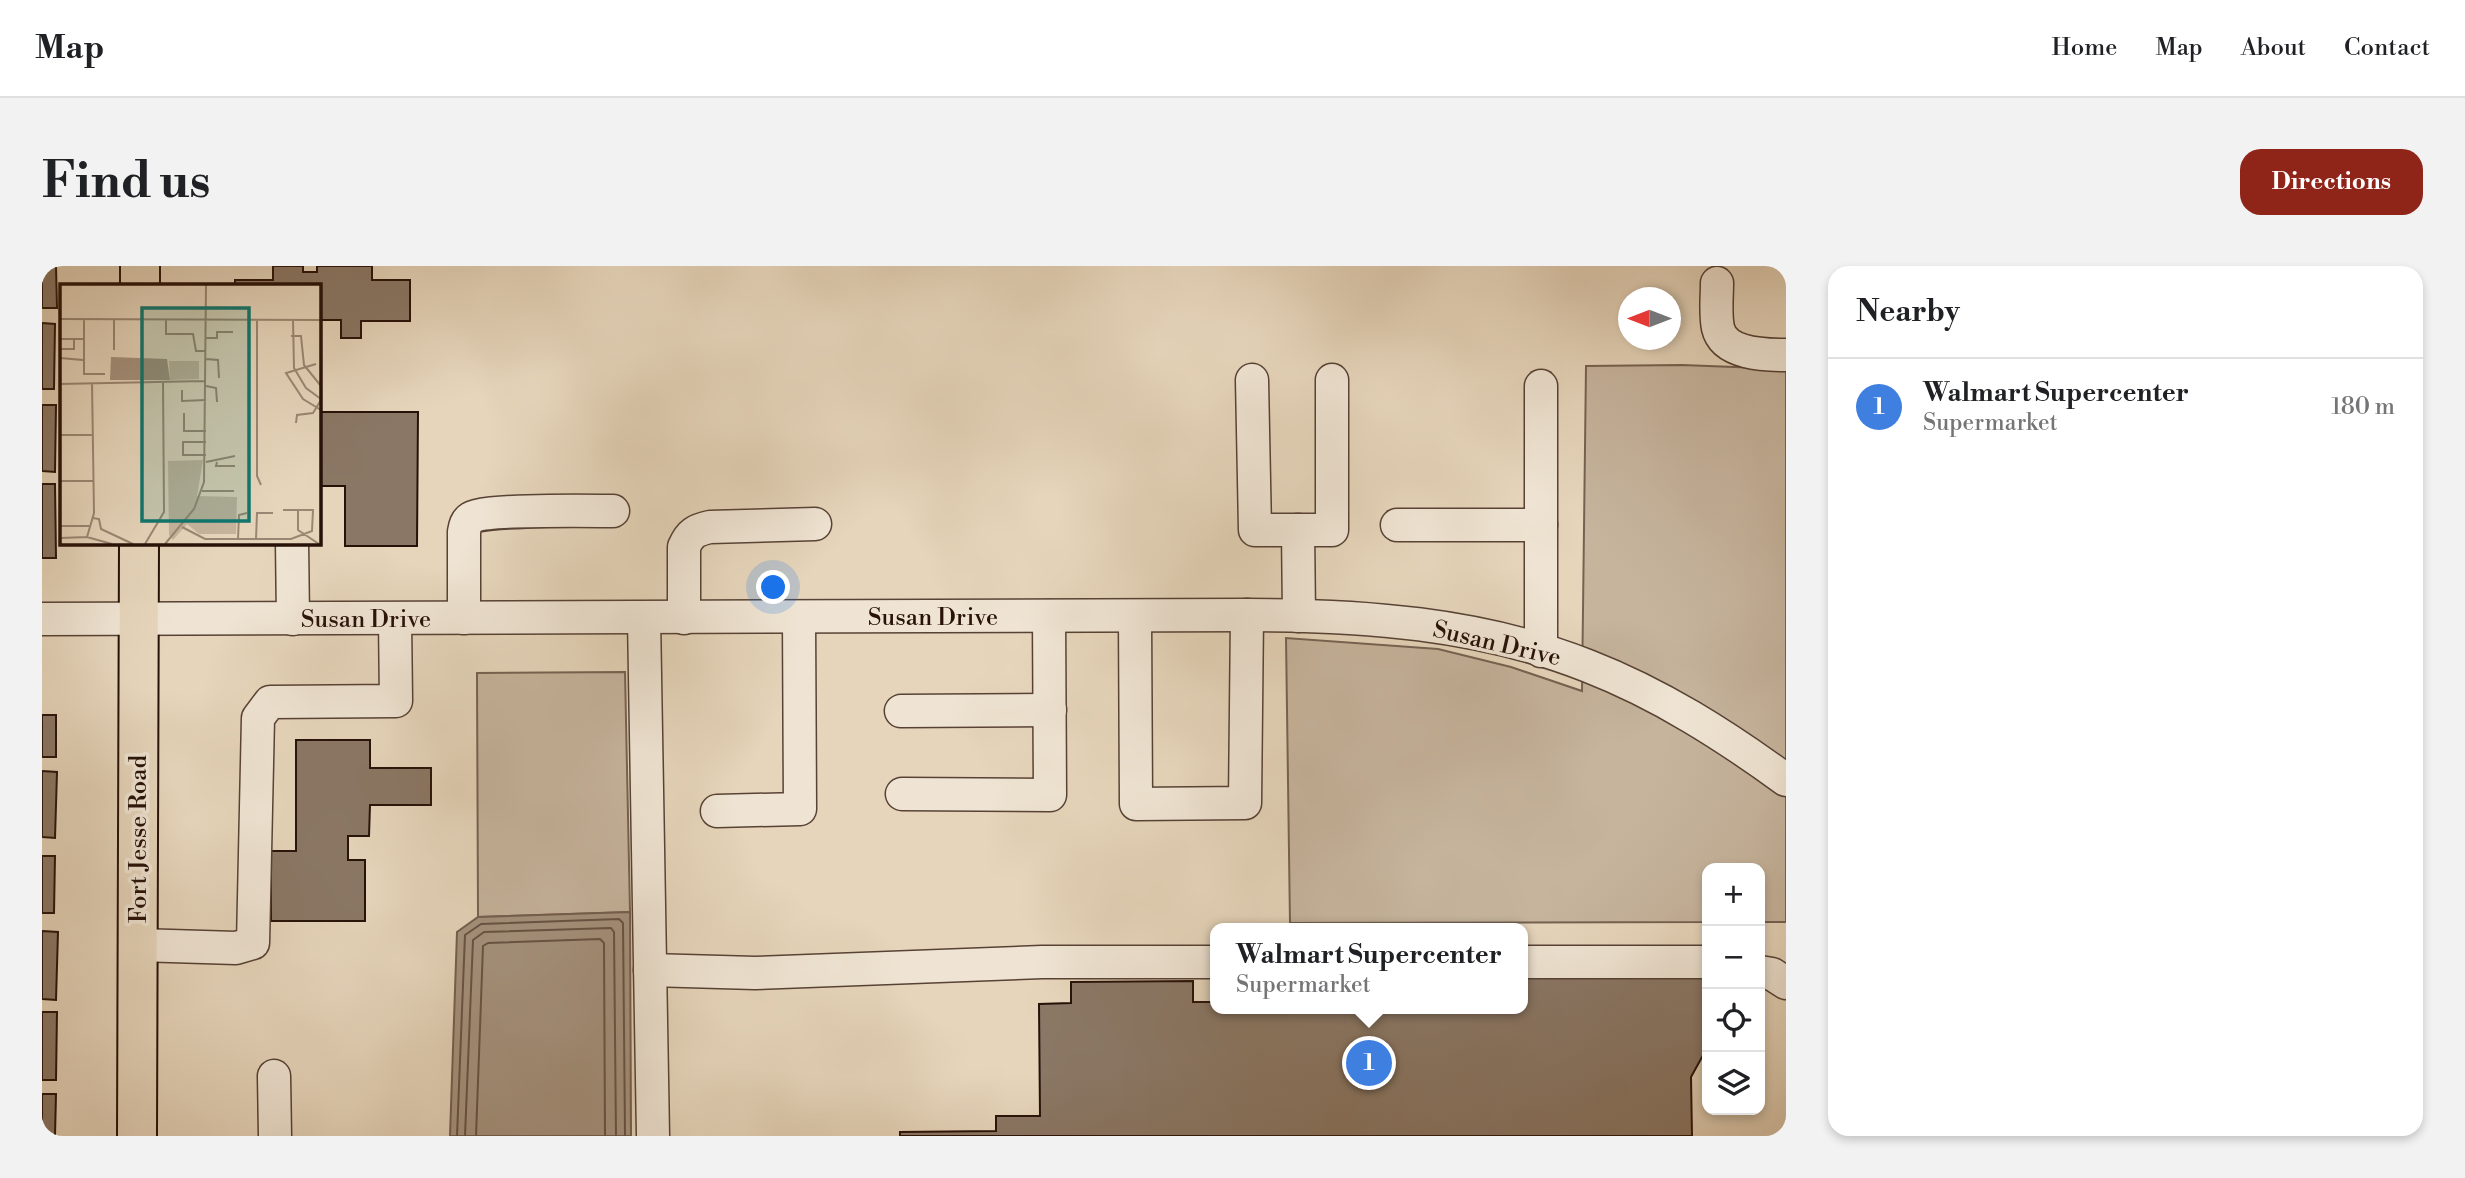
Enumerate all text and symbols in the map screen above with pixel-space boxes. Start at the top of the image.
text: Map [35,28,104,69]
text: Home [2052,33,2117,63]
text: Map [2155,33,2203,63]
text: About [2241,33,2306,63]
text: Contact [2344,33,2430,63]
button: Directions [2240,149,2423,215]
text: Find us [42,152,211,213]
inset map [60,284,320,544]
north arrow [1618,287,1681,350]
text: Nearby [1856,293,1960,331]
text: Walmart Supercenter [1923,377,2189,409]
text: 1 [1873,393,1885,421]
text: 180 m [2331,393,2395,421]
text: Supermarket [1923,409,2058,437]
your location [756,570,790,604]
street label: Susan Drive [868,603,998,633]
street label: Susan Drive [301,605,431,635]
street label: Susan Drive [1430,615,1564,673]
street label: Fort Jesse Road [124,755,154,923]
map controls [1702,863,1765,1115]
button: + [1702,863,1765,926]
popup [1210,923,1528,1014]
button: − [1702,926,1765,989]
text: Walmart Supercenter [1236,939,1502,971]
text: Supermarket [1236,971,1371,999]
button: locate [1702,989,1765,1052]
pin: 1 [1346,1037,1392,1089]
button: layers [1702,1052,1765,1115]

